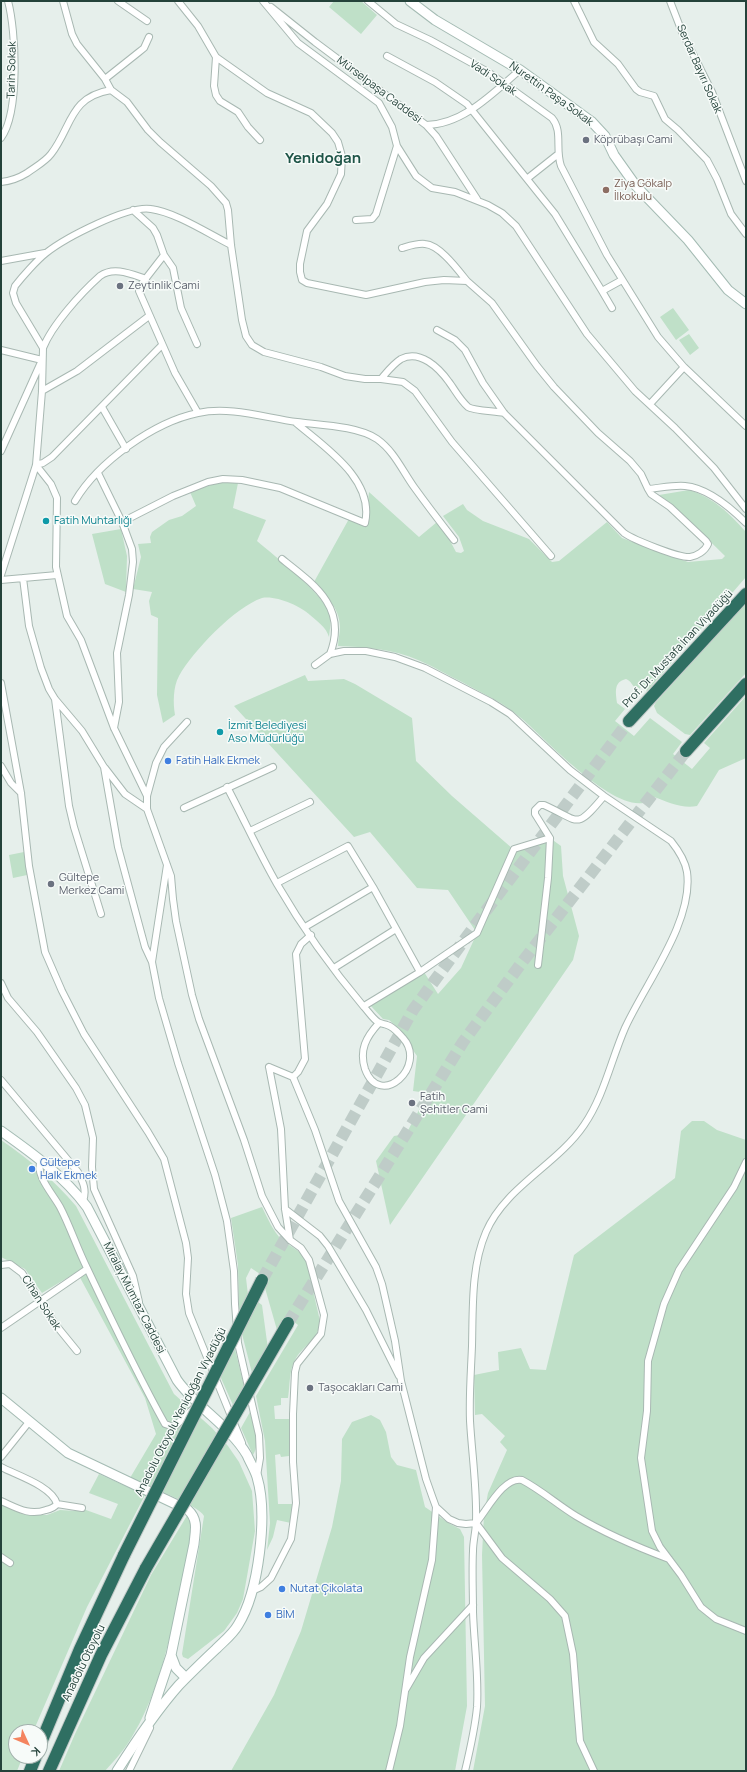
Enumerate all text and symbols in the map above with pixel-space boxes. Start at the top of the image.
street label: Serdar Bayırı Sokak [673,23,725,115]
street label: Tarih Sokak [5,41,19,99]
street label: Mürselpaşa Caddesi [334,54,424,126]
street label: Vadi Sokak [467,57,519,99]
street label: Nurettin Paşa Sokak [506,59,596,129]
place label: Köprübaşı Cami [594,133,673,147]
marker: Köprübaşı Cami [581,135,591,145]
district label: Yenidoğan [285,150,361,168]
place label: Ziya Gökalp İlkokulu [614,177,672,203]
marker: Ziya Gökalp İlkokulu [601,185,611,195]
place label: Zeytinlik Cami [128,279,199,293]
marker: Zeytinlik Cami [115,281,125,291]
place label: Fatih Muhtarlığı [54,514,132,528]
marker: Fatih Muhtarlığı [41,516,51,526]
street label: Prof. Dr. Mustafa İnan Viyadüğü [620,588,736,710]
place label: İzmit Belediyesi Aso Müdürlüğü [228,719,307,745]
marker: İzmit Belediyesi Aso Müdürlüğü [215,727,225,737]
place label: Fatih Halk Ekmek [176,754,260,768]
marker: Fatih Halk Ekmek [163,756,173,766]
place label: Gültepe Merkez Cami [59,871,124,897]
marker: Gültepe Merkez Cami [46,879,56,889]
place label: Fatih Şehitler Cami [420,1090,488,1116]
marker: Fatih Şehitler Cami [407,1098,417,1108]
place label: Gültepe Halk Ekmek [40,1156,97,1182]
marker: Gültepe Halk Ekmek [27,1164,37,1174]
street label: Miralay Mümtaz Caddesi [100,1240,168,1356]
street label: Cihan Sokak [19,1273,63,1333]
street label: Anadolu Otoyolu Yenidoğan Viyadüğü [133,1325,229,1499]
place label: Taşocakları Cami [318,1381,403,1395]
marker: Taşocakları Cami [305,1383,315,1393]
place label: Nutat Çikolata [290,1582,363,1596]
marker: Nutat Çikolata [277,1584,287,1594]
place label: BİM [276,1608,295,1622]
marker: BİM [263,1610,273,1620]
street label: Anadolu Otoyolu [60,1623,108,1703]
north arrow [8,1724,48,1764]
text: K [28,1744,44,1760]

